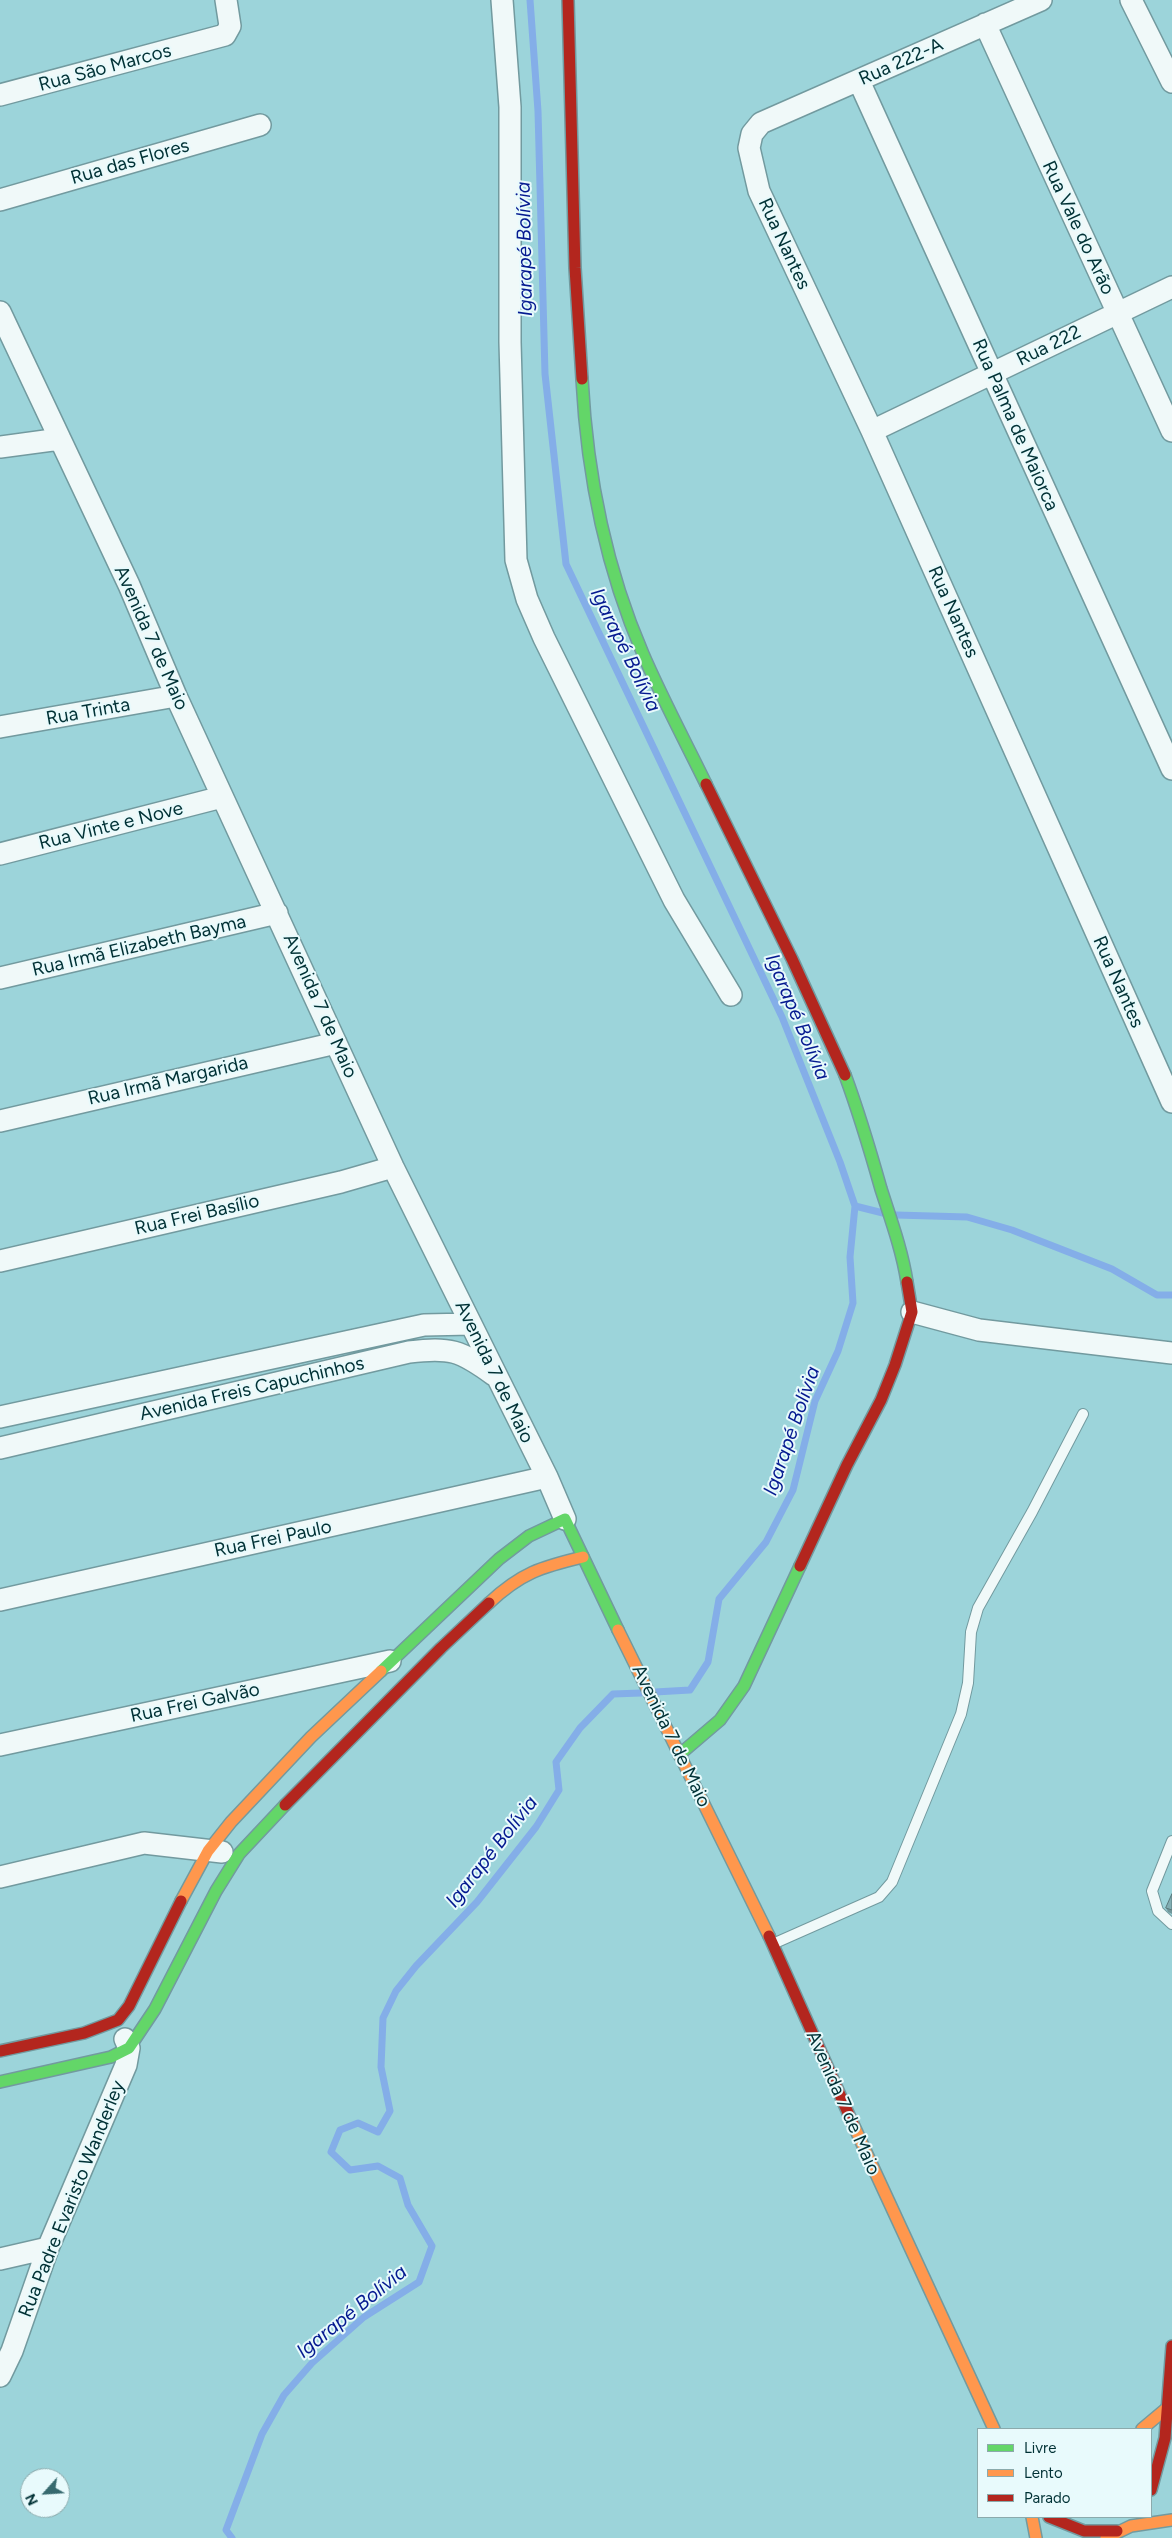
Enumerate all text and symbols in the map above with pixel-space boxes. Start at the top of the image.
street label: Rua 222-A [855,33,947,91]
street label: Rua São Marcos [36,39,174,97]
street label: Rua das Flores [68,134,192,190]
street label: Rua Vale do Arão [1037,157,1119,299]
water label: Igarapé Bolívia [512,181,538,317]
street label: Rua Nantes [753,195,815,293]
street label: Rua 222 [1013,321,1085,371]
street label: Rua Palma de Maiorca [967,335,1063,515]
street label: Avenida 7 de Maio [109,562,193,714]
street label: Rua Nantes [923,562,983,662]
water label: Igarapé Bolívia [585,584,665,716]
street label: Rua Trinta [44,693,132,731]
street label: Rua Vinte e Nove [37,797,185,855]
street label: Rua Irmã Elizabeth Bayma [30,910,248,982]
street label: Avenida 7 de Maio [278,930,362,1082]
street label: Rua Nantes [1088,932,1148,1032]
water label: Igarapé Bolívia [760,950,834,1084]
street label: Rua Irmã Margarida [86,1051,250,1111]
street label: Rua Frei Basílio [133,1190,261,1240]
street label: Avenida 7 de Maio [450,1297,538,1447]
street label: Avenida Freis Capuchinhos [138,1352,366,1426]
water label: Igarapé Bolívia [759,1363,825,1499]
street label: Rua Frei Paulo [212,1515,334,1563]
street label: Avenida 7 de Maio [627,1661,715,1811]
street label: Rua Frei Galvão [128,1678,262,1728]
water label: Igarapé Bolívia [441,1791,543,1913]
street label: Avenida 7 de Maio [801,2027,885,2179]
street label: Rua Padre Evaristo Wanderley [14,2077,130,2321]
water label: Igarapé Bolívia [292,2260,412,2364]
legend [977,2428,1152,2518]
text: Livre [1024,2439,1056,2457]
text: Lento [1024,2464,1063,2482]
north arrow [20,2468,70,2518]
text: Parado [1024,2489,1070,2507]
text: N [22,2491,42,2508]

